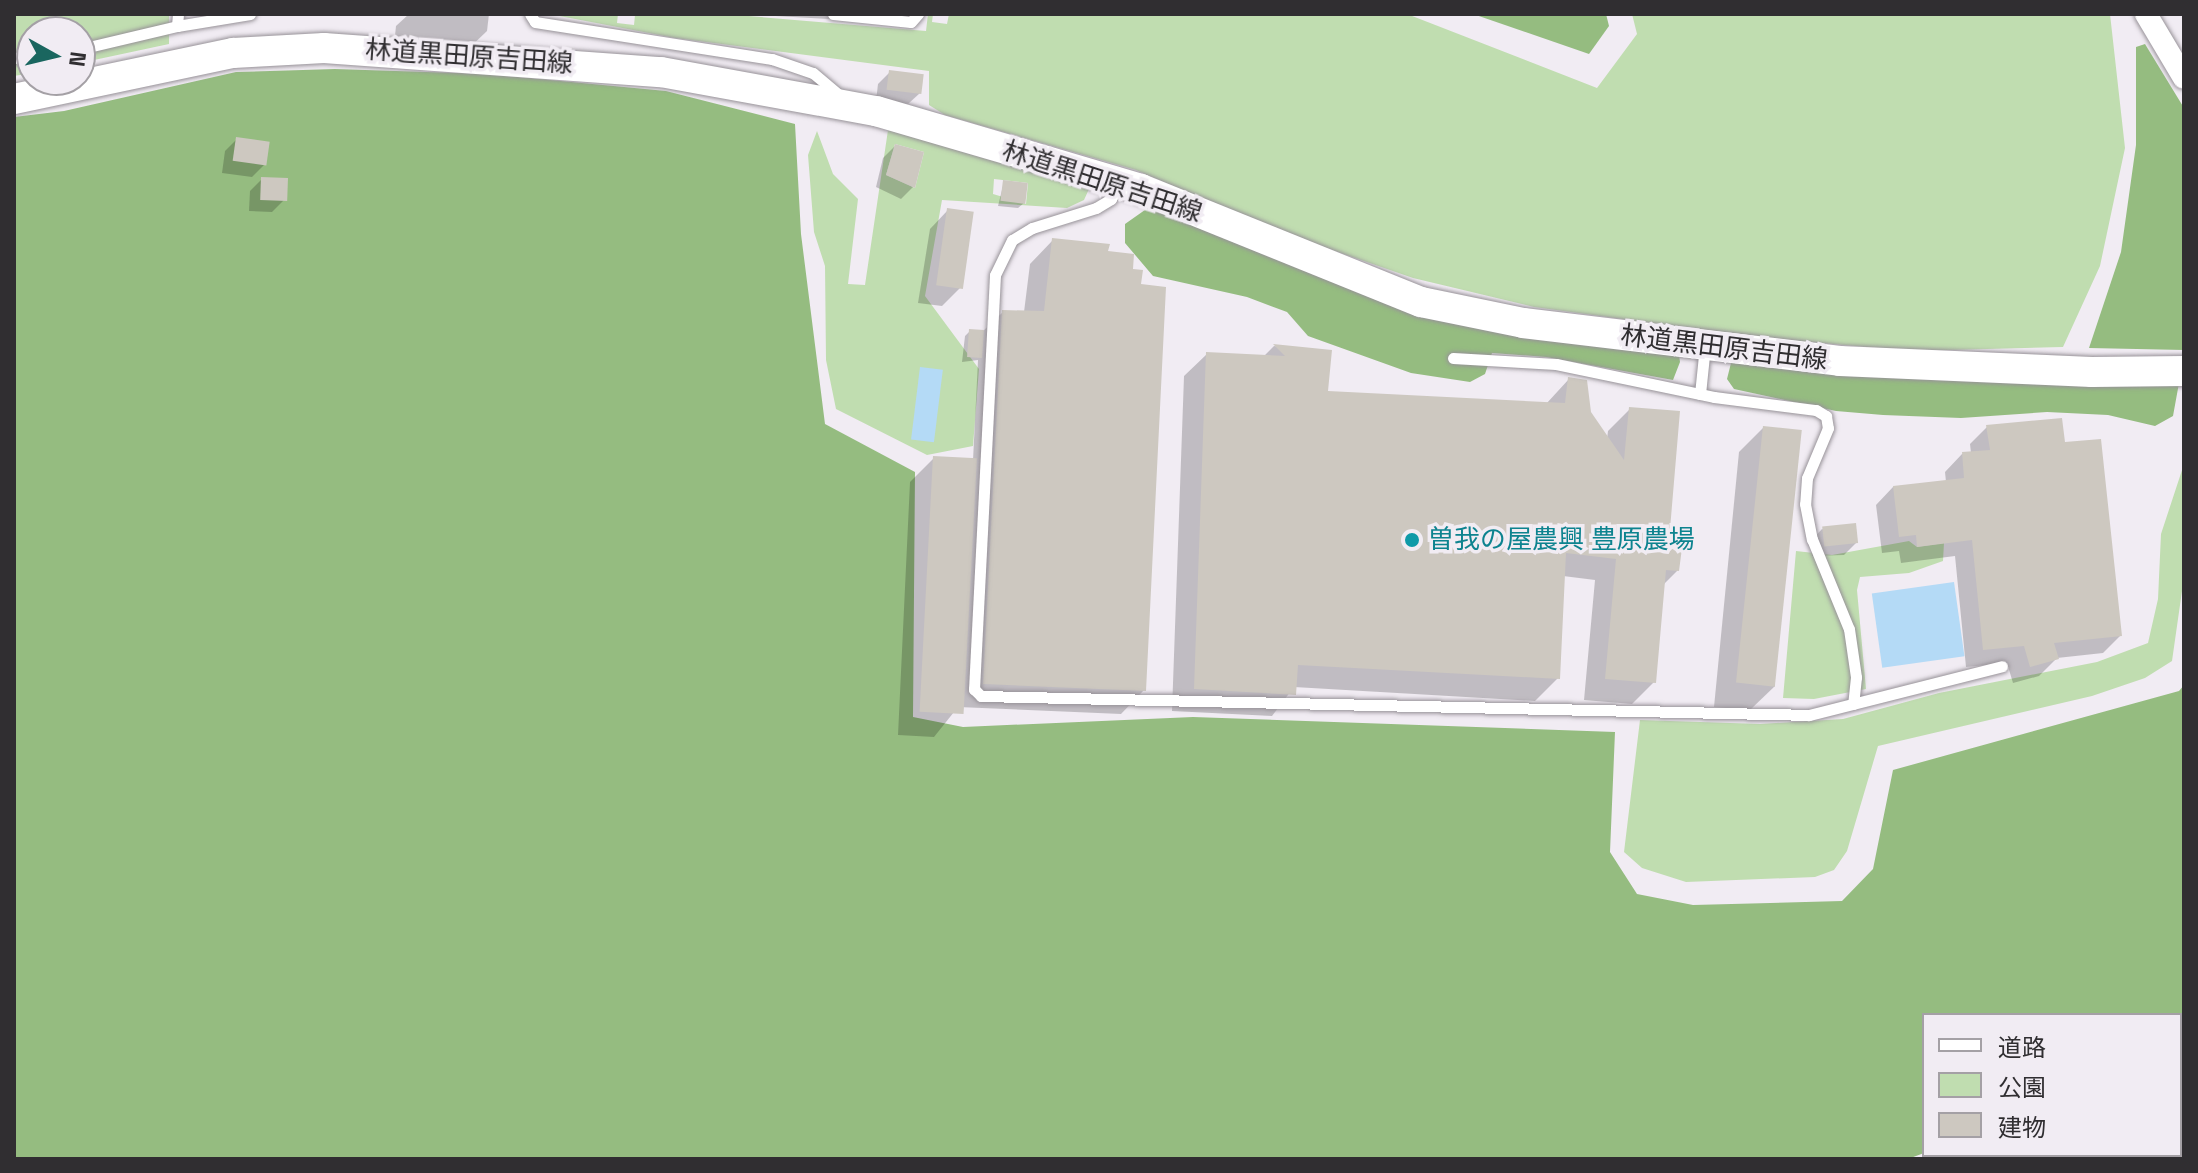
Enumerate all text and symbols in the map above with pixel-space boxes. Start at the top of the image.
north arrow [16,16,96,96]
street label: 林道黒田原吉田線 [364,34,574,80]
text: N [63,50,93,68]
street label: 林道黒田原吉田線 [998,135,1206,229]
street label: 林道黒田原吉田線 [1619,320,1829,376]
place label: 曽我の屋農興 豊原農場 [1428,524,1695,556]
marker: 曽我の屋農興 豊原農場 [1403,531,1421,549]
legend [1922,1013,2182,1157]
text: 道路 [1998,1032,2046,1063]
text: 公園 [1998,1072,2046,1103]
text: 建物 [1998,1112,2046,1143]

